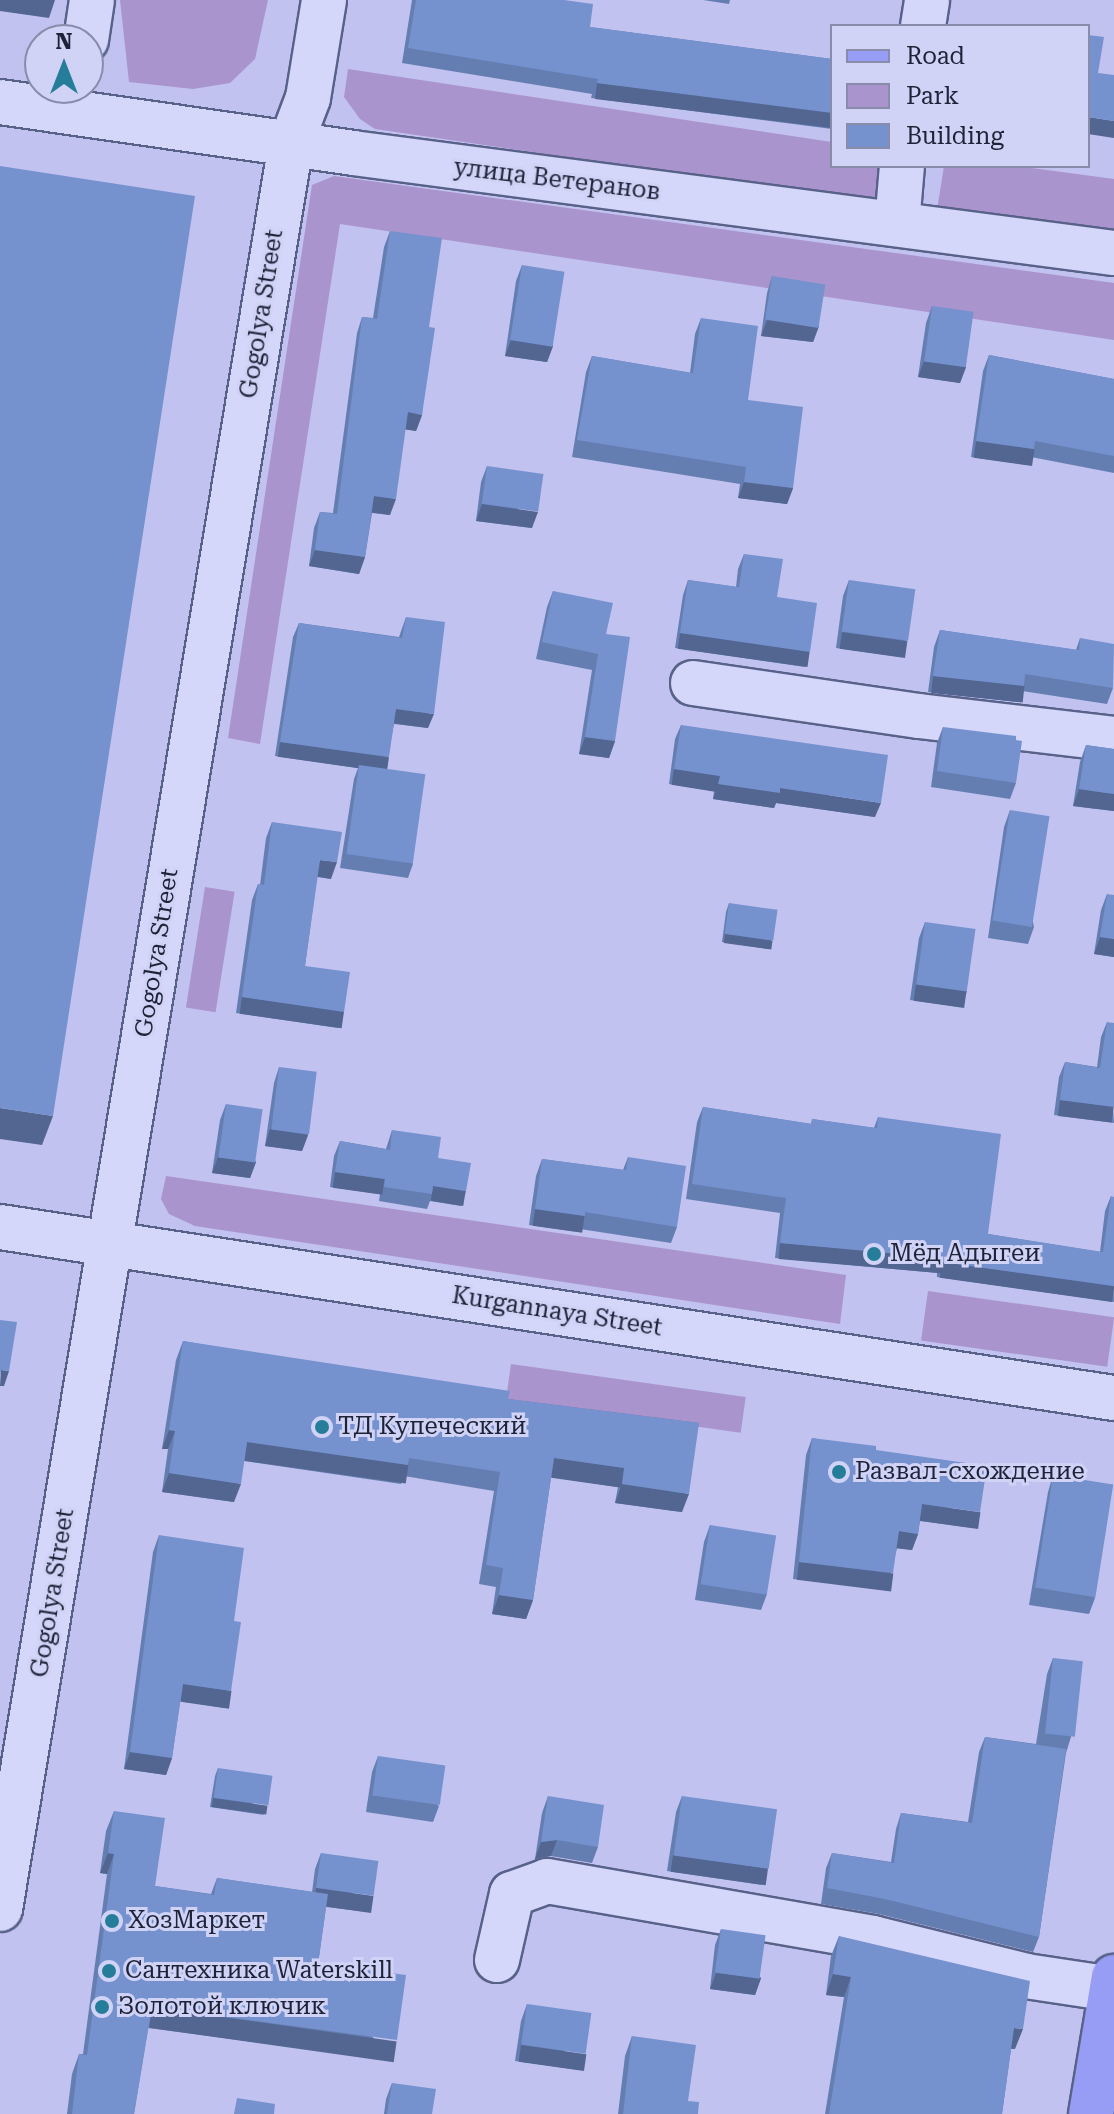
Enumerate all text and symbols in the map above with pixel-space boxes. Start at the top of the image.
north arrow [24,24,104,104]
legend [830,24,1090,168]
text: N [56,29,72,54]
text: Road [906,42,965,70]
text: Park [906,82,959,110]
text: Building [906,122,1004,150]
street label: улица Ветеранов [452,153,662,207]
street label: Gogolya Street [234,228,290,400]
street label: Gogolya Street [129,867,185,1039]
place label: Мёд Адыгеи [890,1240,1040,1268]
marker: Мёд Адыгеи [865,1245,883,1263]
street label: Kurgannaya Street [450,1281,664,1343]
place label: ТД Купеческий [338,1413,526,1441]
marker: ТД Купеческий [313,1418,331,1436]
place label: Развал-схождение [855,1458,1085,1486]
marker: Развал-схождение [830,1463,848,1481]
street label: Gogolya Street [25,1507,81,1679]
place label: ХозМаркет [128,1907,265,1935]
marker: ХозМаркет [103,1912,121,1930]
place label: Сантехника Waterskill [125,1957,393,1985]
marker: Сантехника Waterskill [100,1962,118,1980]
place label: Золотой ключик [118,1993,326,2021]
marker: Золотой ключик [93,1998,111,2016]

